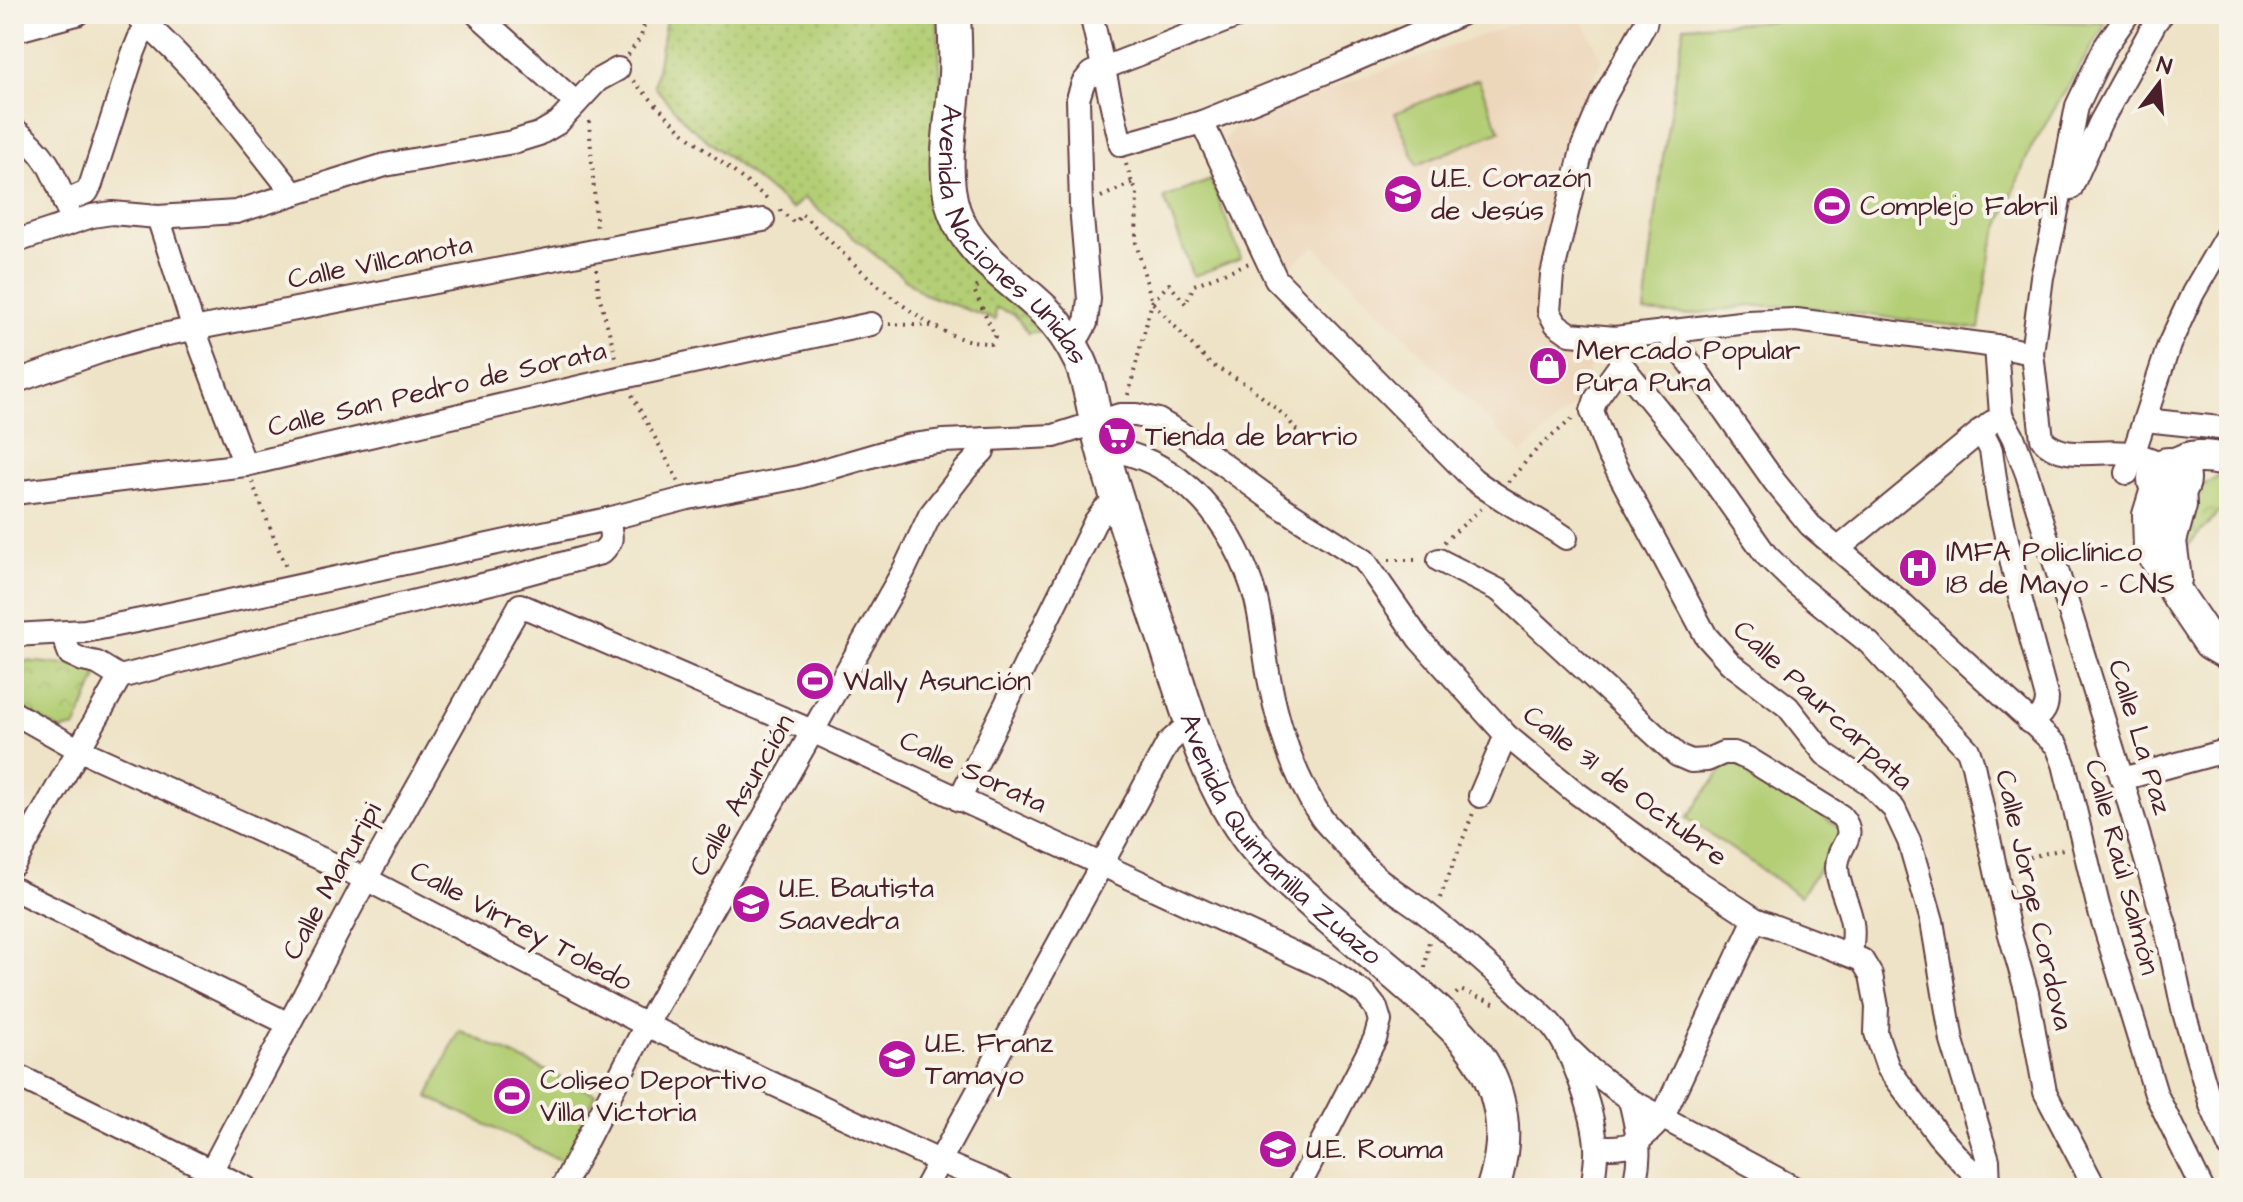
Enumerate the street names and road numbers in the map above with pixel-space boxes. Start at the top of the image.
street label: Avenida Naciones Unidas [928,103,1098,371]
street label: Calle Villcanota [284,225,476,299]
street label: Calle San Pedro de Sorata [264,331,610,447]
street label: Calle Paurcarpata [1724,611,1922,799]
street label: Calle La Paz [2098,655,2182,819]
street label: Calle 31 de Octubre [1515,696,1735,876]
street label: Calle Asunción [680,707,804,883]
street label: Avenida Quintanilla Zuazo [1170,708,1391,974]
street label: Calle Sorata [893,721,1053,823]
street label: Calle Raúl Salmón [2075,755,2169,979]
street label: Calle Jorge Cordova [1984,766,2083,1034]
street label: Calle Manuripi [273,795,391,967]
street label: Calle Virrey Toledo [402,851,639,1003]

